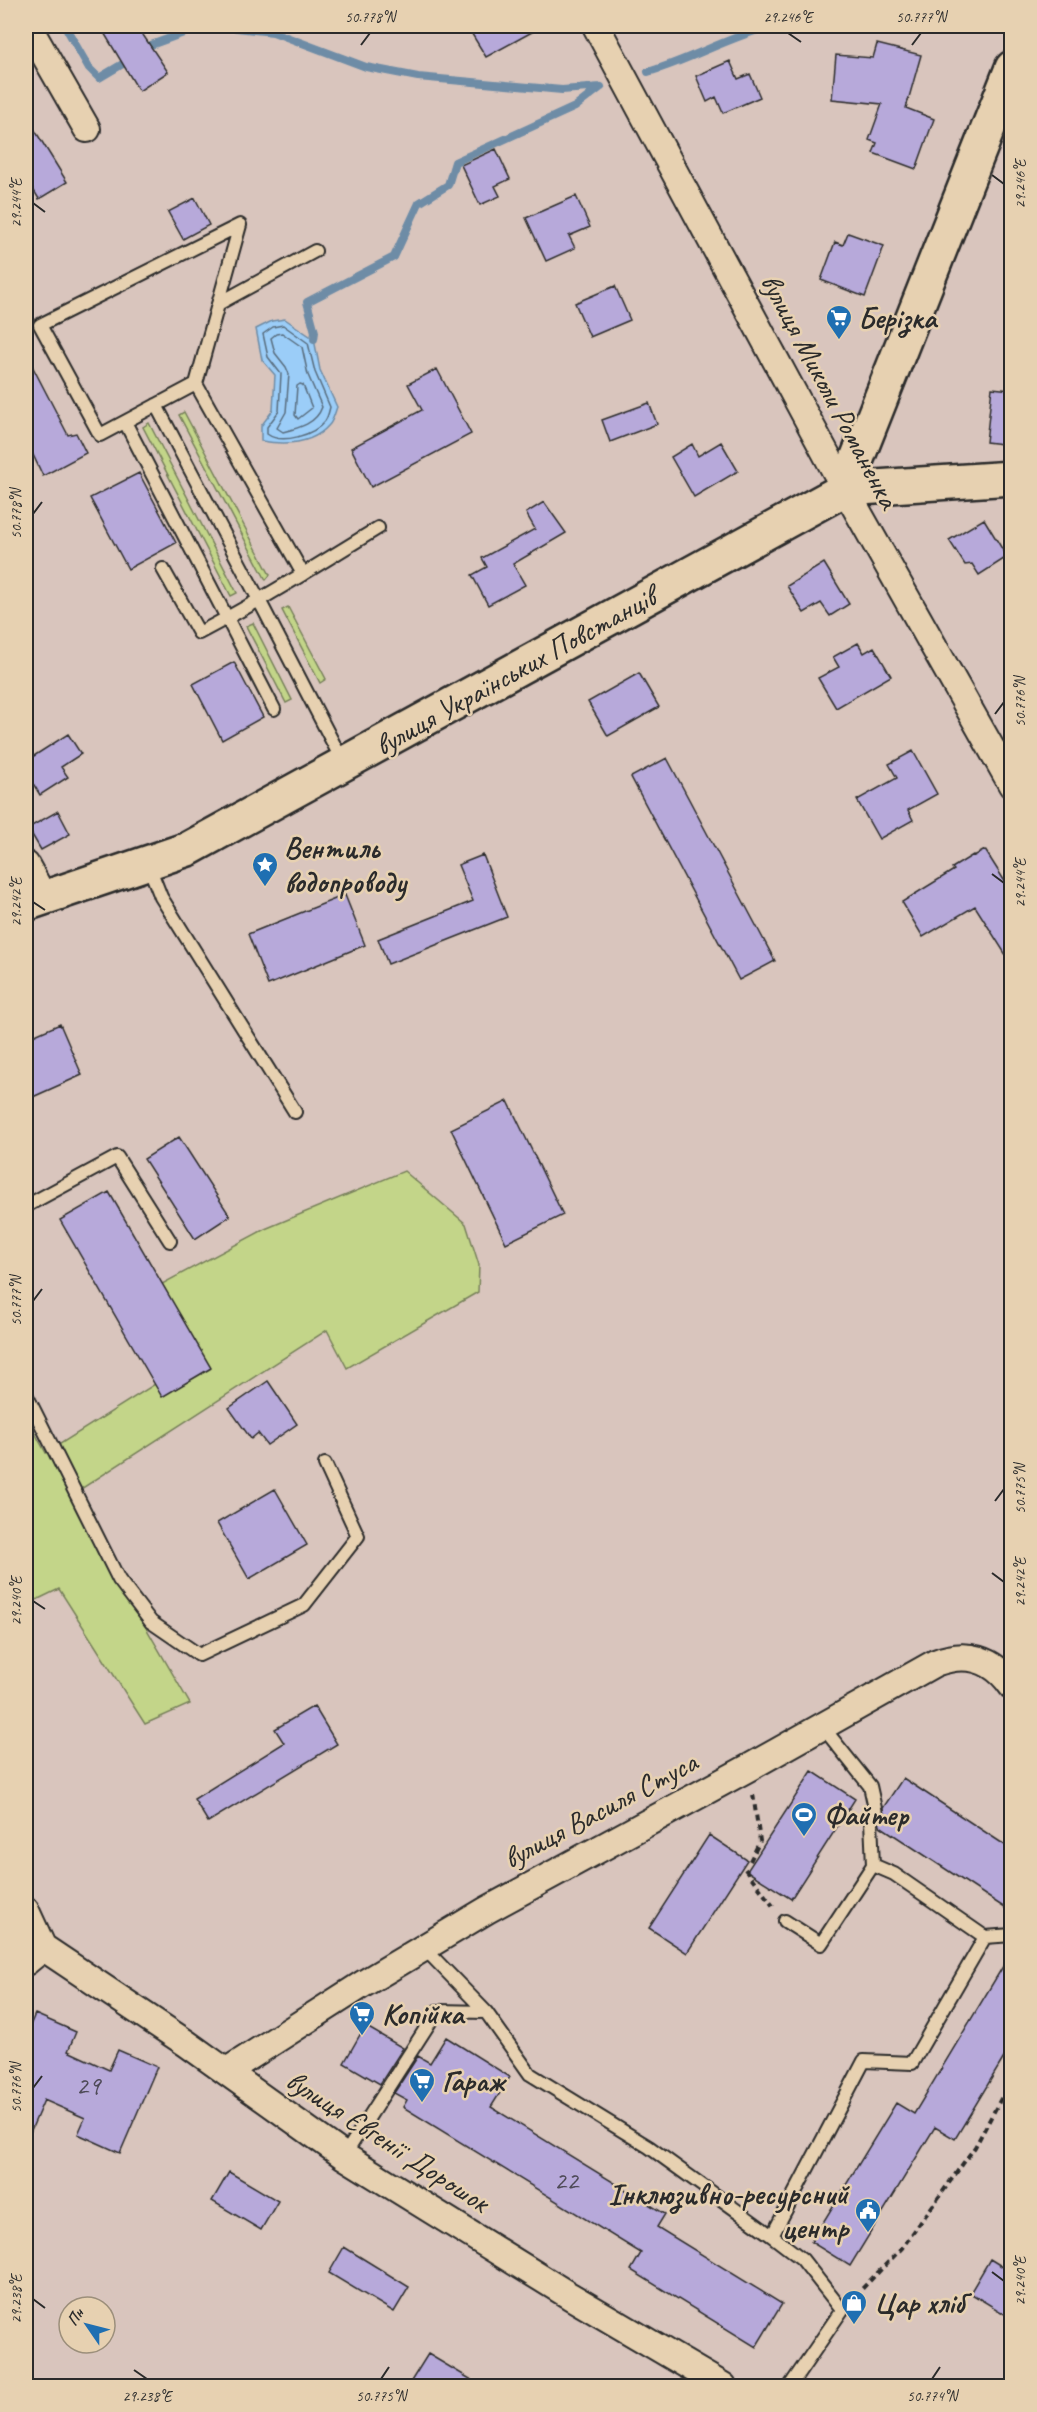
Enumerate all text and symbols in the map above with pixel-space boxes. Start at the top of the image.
text: 50.778°N [345,8,398,27]
text: 29.246°E [764,8,815,27]
text: 50.777°N [896,8,949,27]
text: 29.246°E [1011,157,1030,208]
text: 29.244°E [7,176,26,227]
street label: вулиця Миколи Романенка [752,267,909,517]
place label: Берізка [858,299,939,338]
supermarket icon: Берізка [824,303,854,341]
text: 50.778°N [7,486,26,539]
street label: вулиця Українських Повстанців [368,574,668,764]
text: 50.776°N [1011,674,1030,727]
place label: Вентиль водопроводу [284,829,409,902]
place icon: Вентиль водопроводу [250,850,280,888]
text: 29.244°E [1011,856,1030,907]
text: 29.242°E [7,875,26,926]
text: 50.777°N [7,1273,26,1326]
text: 50.775°N [1011,1461,1030,1514]
text: 29.242°E [1011,1555,1030,1606]
text: 29.240°E [7,1574,26,1625]
street label: вулиця Василя Стуса [496,1742,705,1877]
place label: Файтер [824,1796,910,1834]
sports icon: Файтер [789,1800,819,1838]
place label: Копійка [382,1995,466,2033]
supermarket icon: Копійка [347,1999,377,2037]
text: 50.776°N [7,2060,26,2113]
street label: вулиця Євгенії Дорошок [279,2061,499,2222]
place label: Гараж [442,2062,508,2100]
supermarket icon: Гараж [407,2066,437,2104]
house number: 29 [76,2068,102,2102]
house number: 22 [554,2163,580,2197]
place label: Інклюзивно-ресурсний центр [608,2175,851,2247]
public building icon: Інклюзивно-ресурсний центр [853,2196,883,2234]
text: 29.240°E [1011,2254,1030,2305]
text: 29.238°E [7,2272,26,2323]
place label: Цар хліб [874,2284,972,2322]
shop icon: Цар хліб [839,2288,869,2326]
north arrow [57,2295,117,2355]
text: Пн [63,2304,89,2330]
text: 29.238°E [123,2387,174,2406]
text: 50.775°N [356,2387,409,2406]
text: 50.774°N [907,2387,960,2406]

